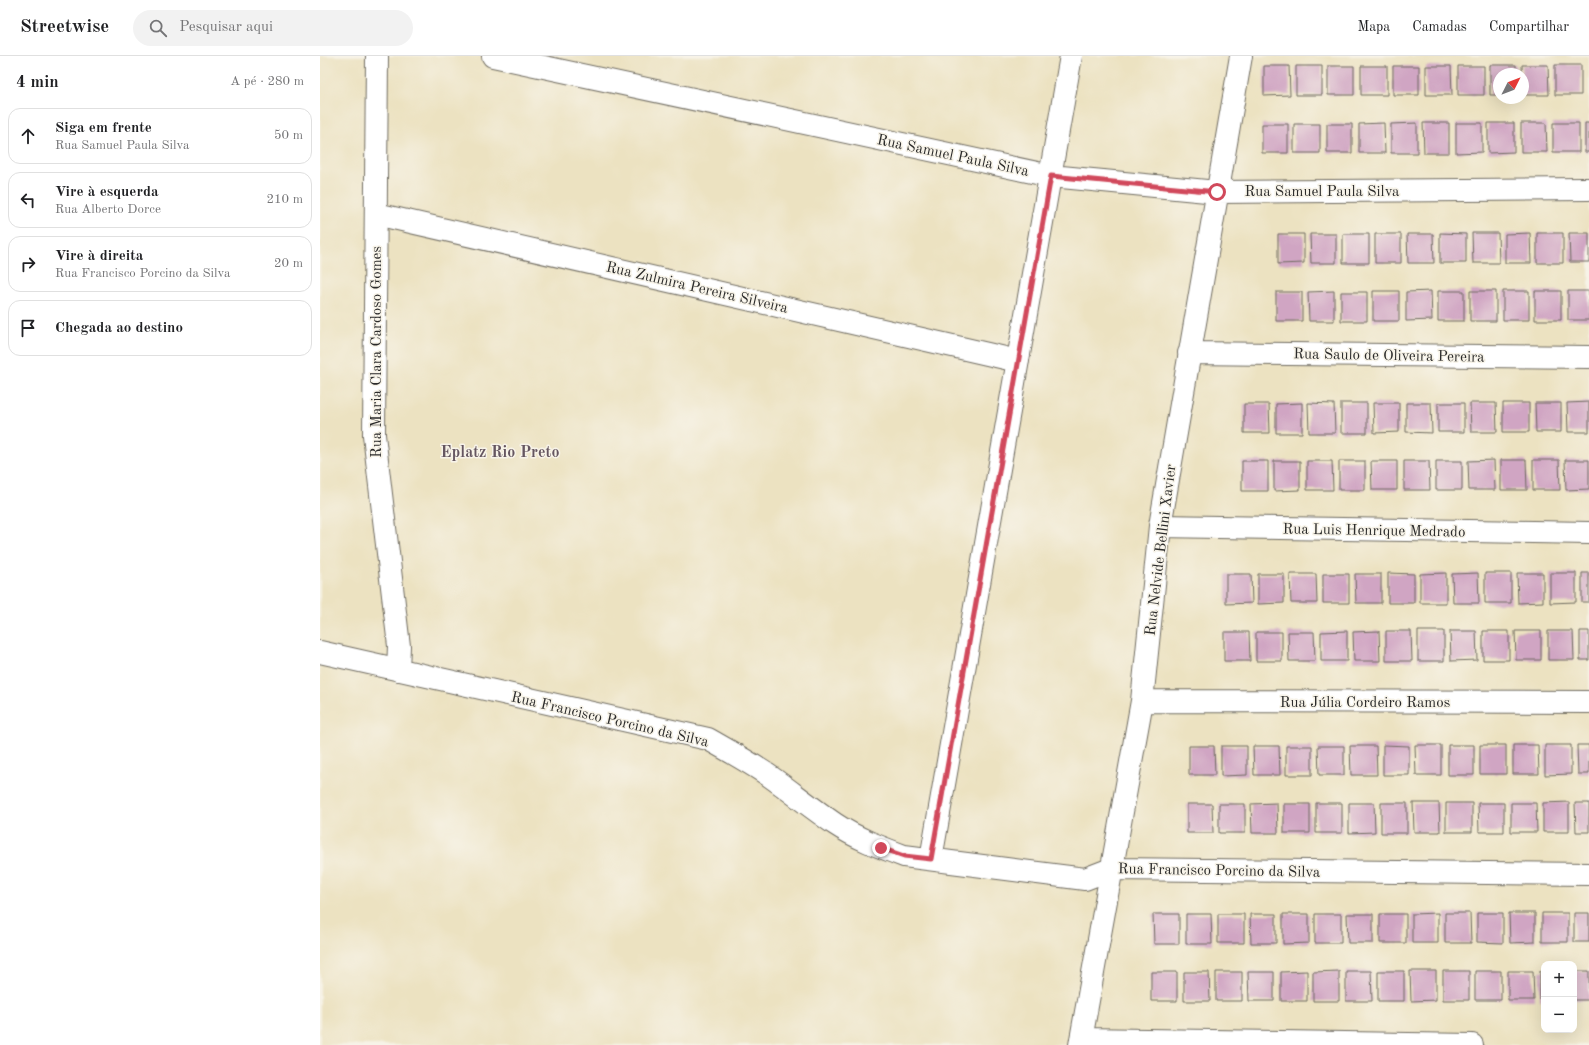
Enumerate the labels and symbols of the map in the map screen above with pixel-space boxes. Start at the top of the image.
north arrow [1493,68,1529,104]
street label: Rua Samuel Paula Silva [875,133,1031,180]
route start [1208,183,1226,201]
street label: Rua Samuel Paula Silva [1244,185,1400,200]
street label: Rua Maria Clara Cardoso Gomes [370,246,385,458]
street label: Rua Zulmira Pereira Silveira [604,260,790,317]
street label: Rua Saulo de Oliveira Pereira [1293,347,1485,366]
district label: Eplatz Rio Preto [440,445,560,461]
street label: Rua Nelvide Bellini Xavier [1144,464,1179,637]
street label: Rua Luis Henrique Medrado [1282,522,1466,541]
street label: Rua Francisco Porcino da Silva [509,690,711,751]
street label: Rua Júlia Cordeiro Ramos [1280,696,1450,711]
route end [872,839,890,857]
street label: Rua Francisco Porcino da Silva [1118,862,1321,881]

